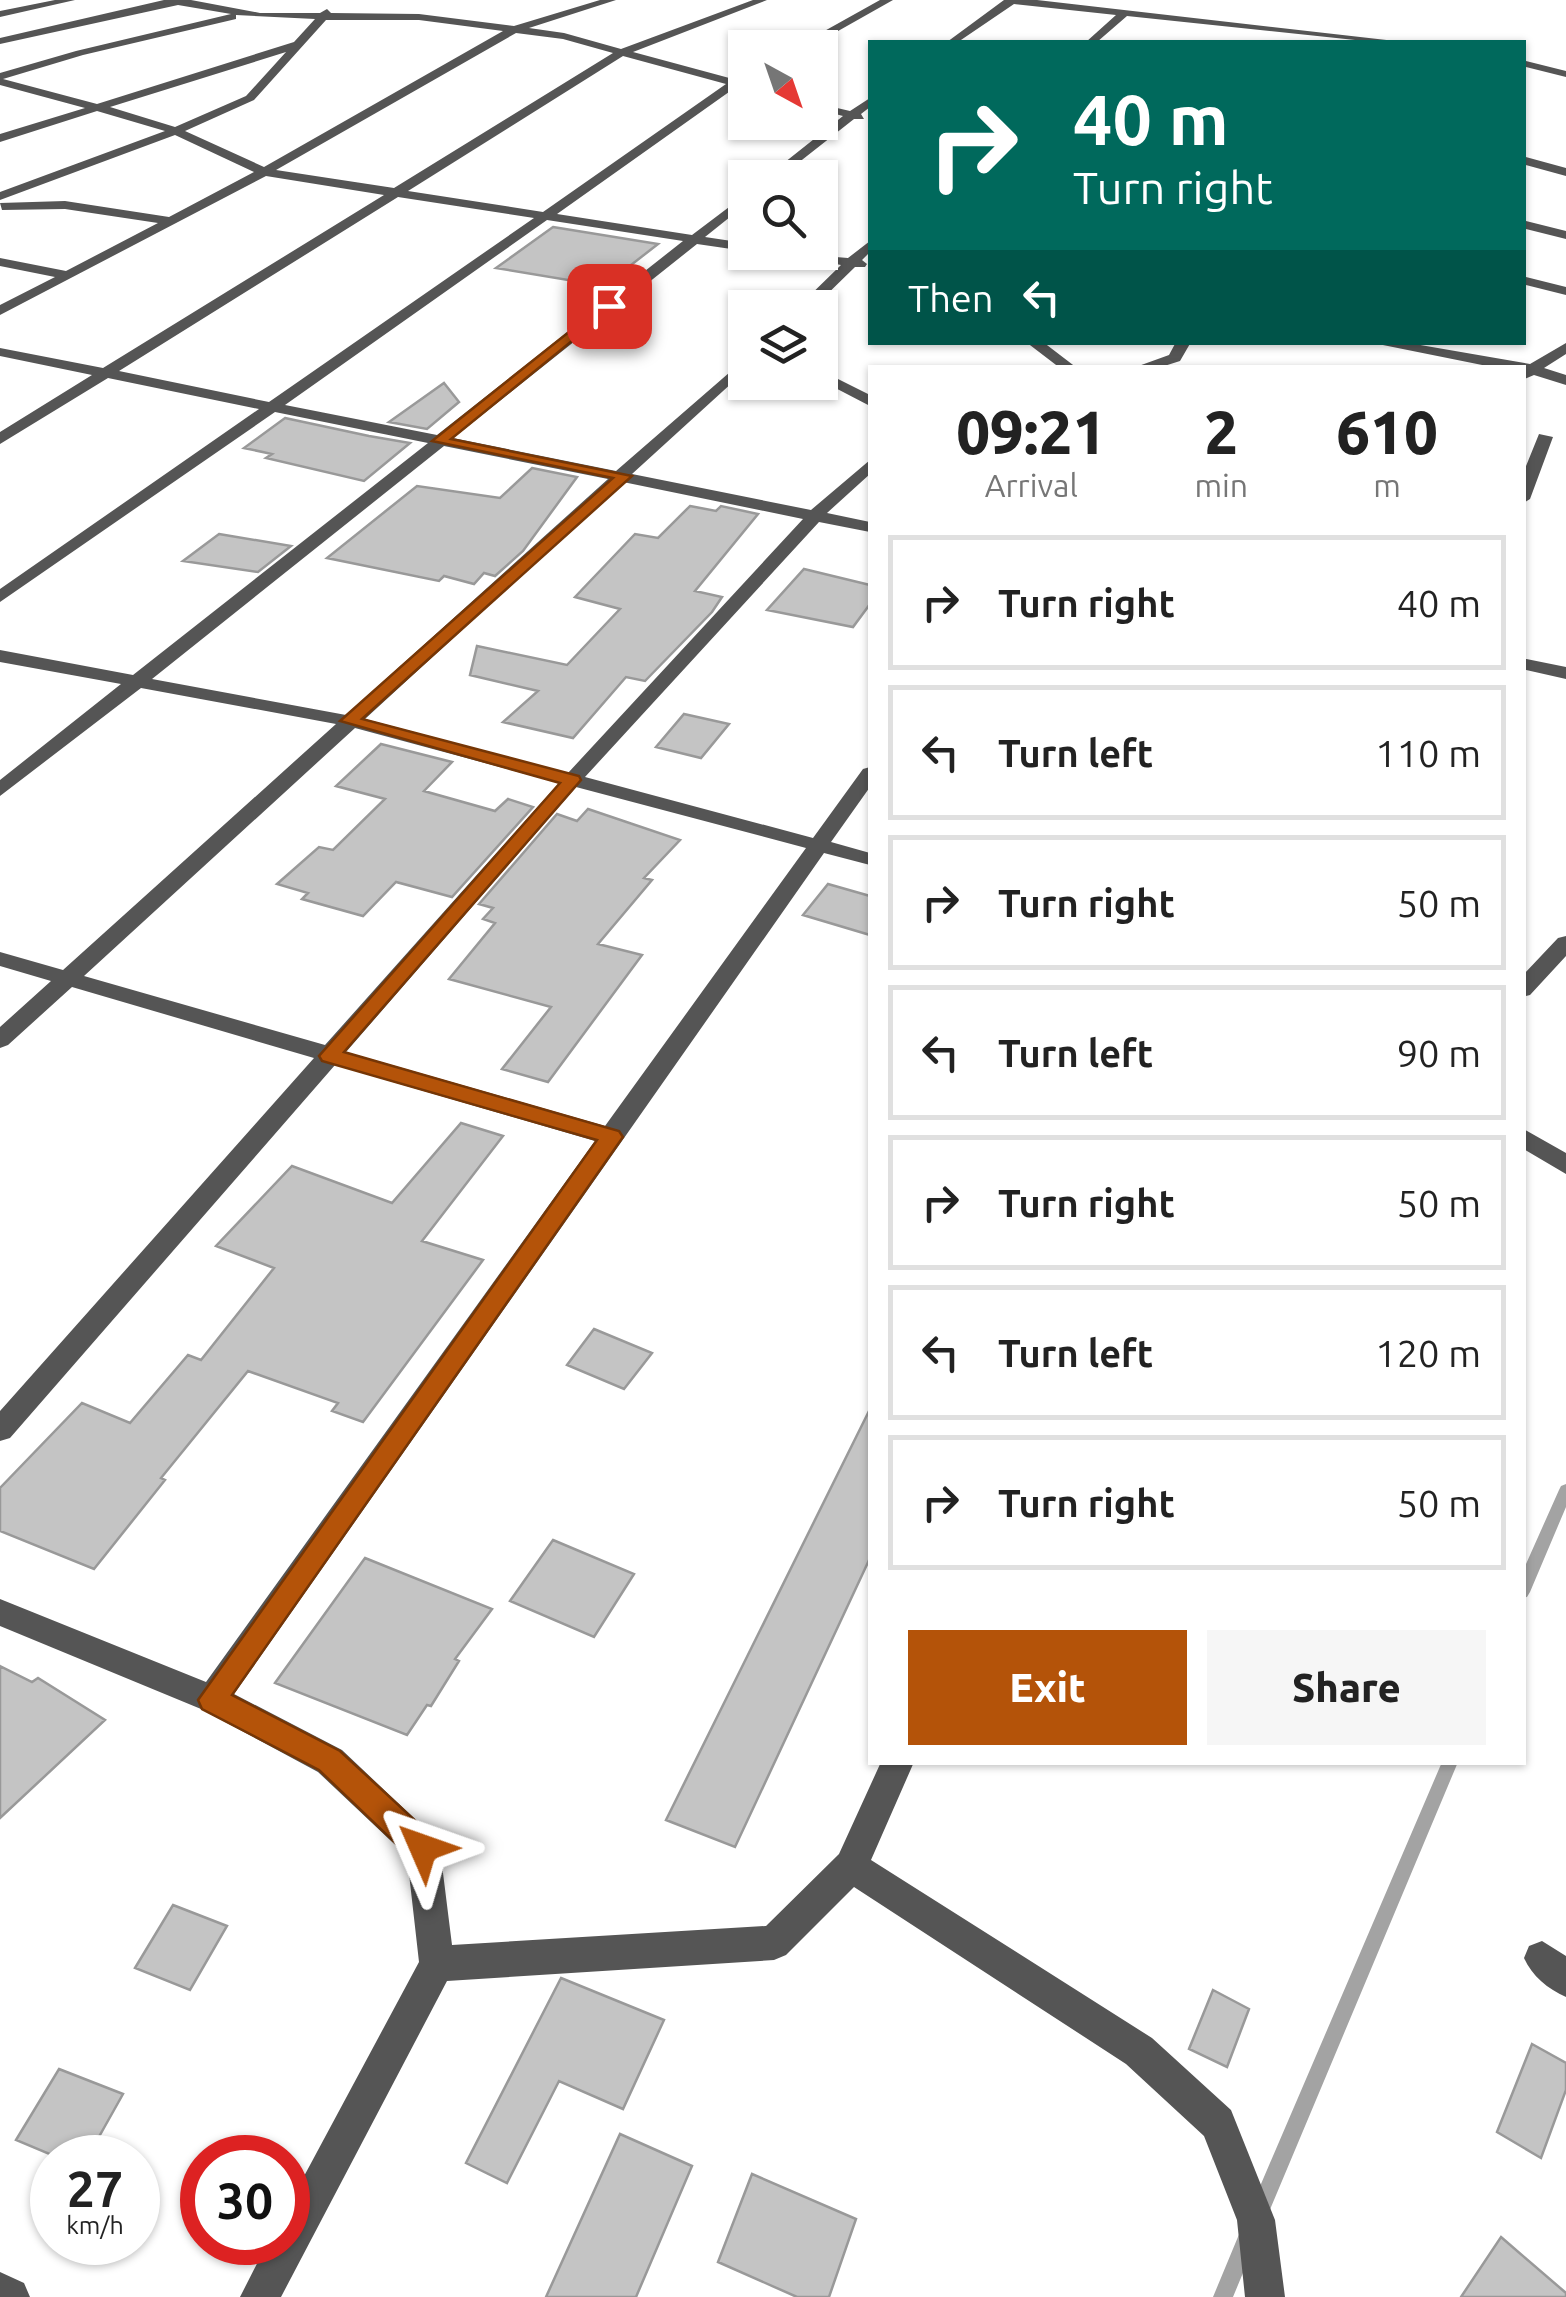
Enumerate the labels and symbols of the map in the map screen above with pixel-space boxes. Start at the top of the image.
north arrow [728,30,838,140]
pin [567,264,652,349]
position arrow [371,1796,475,1900]
speed limit sign: 30 [180,2135,310,2265]

